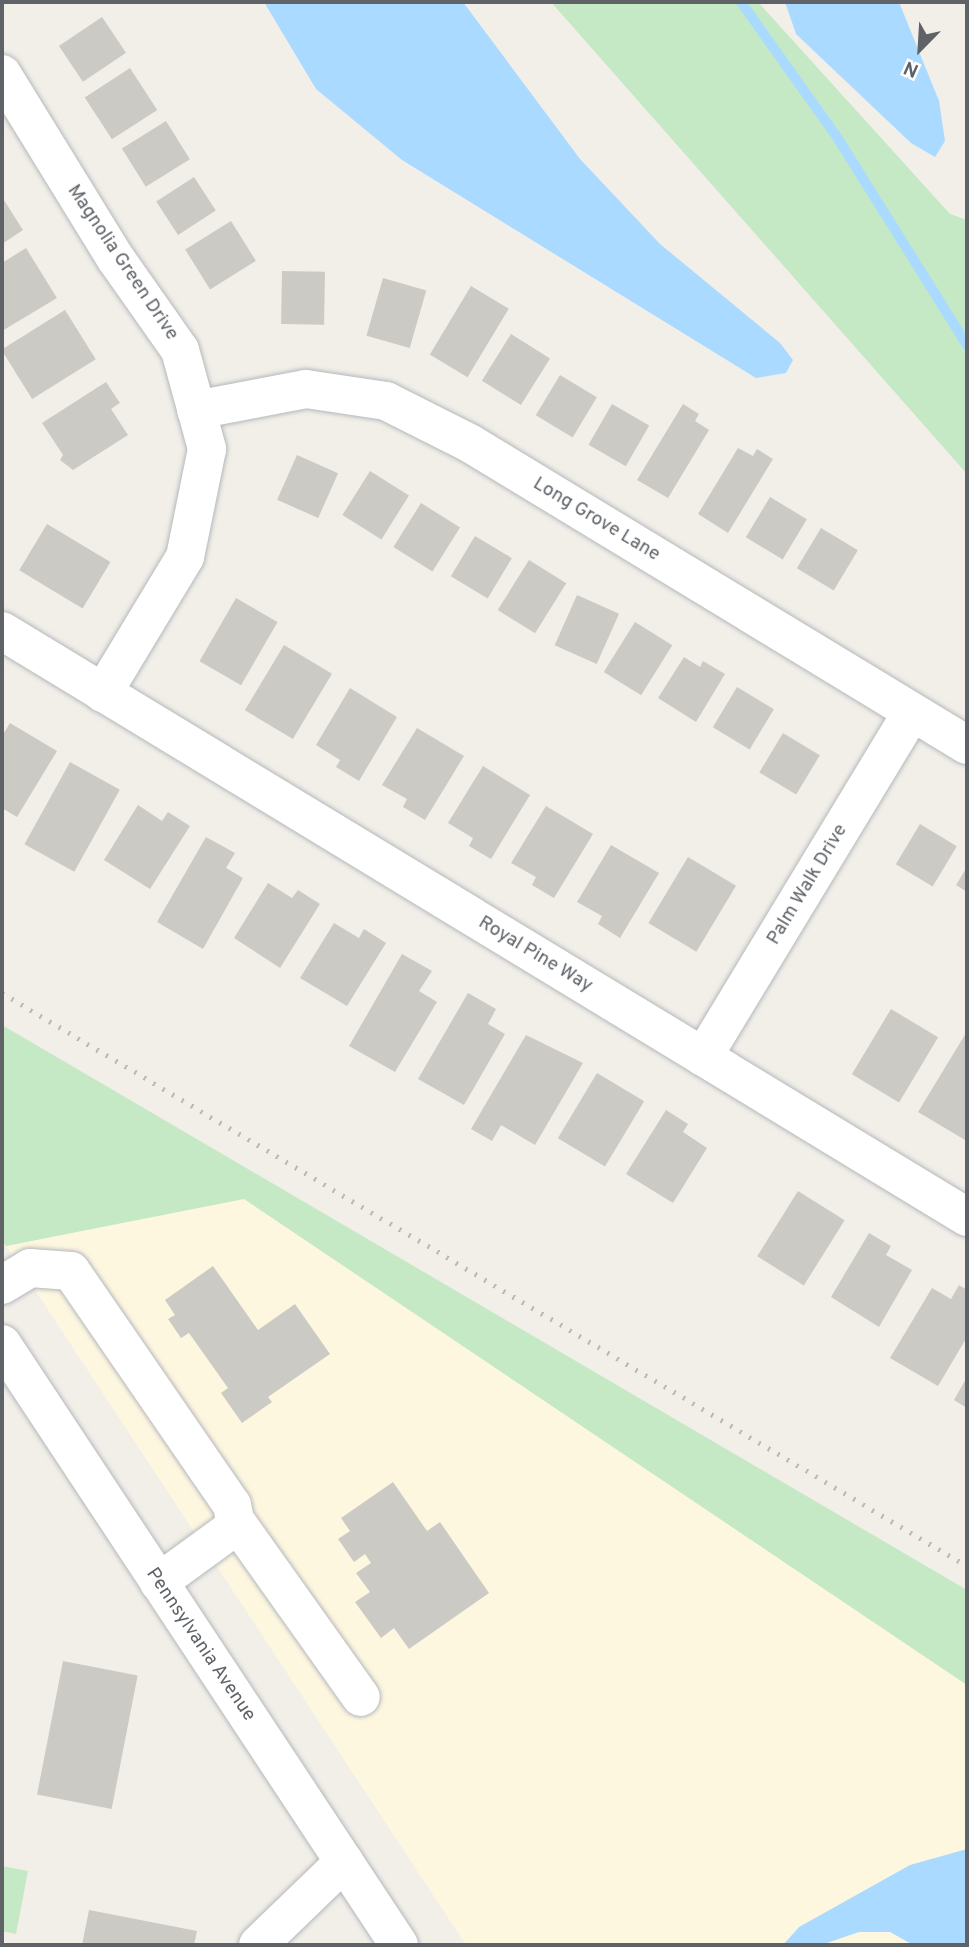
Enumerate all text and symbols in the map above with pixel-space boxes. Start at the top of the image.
north arrow [885,14,955,84]
text: N [900,54,923,82]
street label: Magnolia Green Drive [61,181,183,345]
street label: Long Grove Lane [528,473,664,567]
street label: Palm Walk Drive [763,820,853,950]
street label: Royal Pine Way [474,912,596,998]
street label: Pennsylvania Avenue [140,1564,260,1726]

